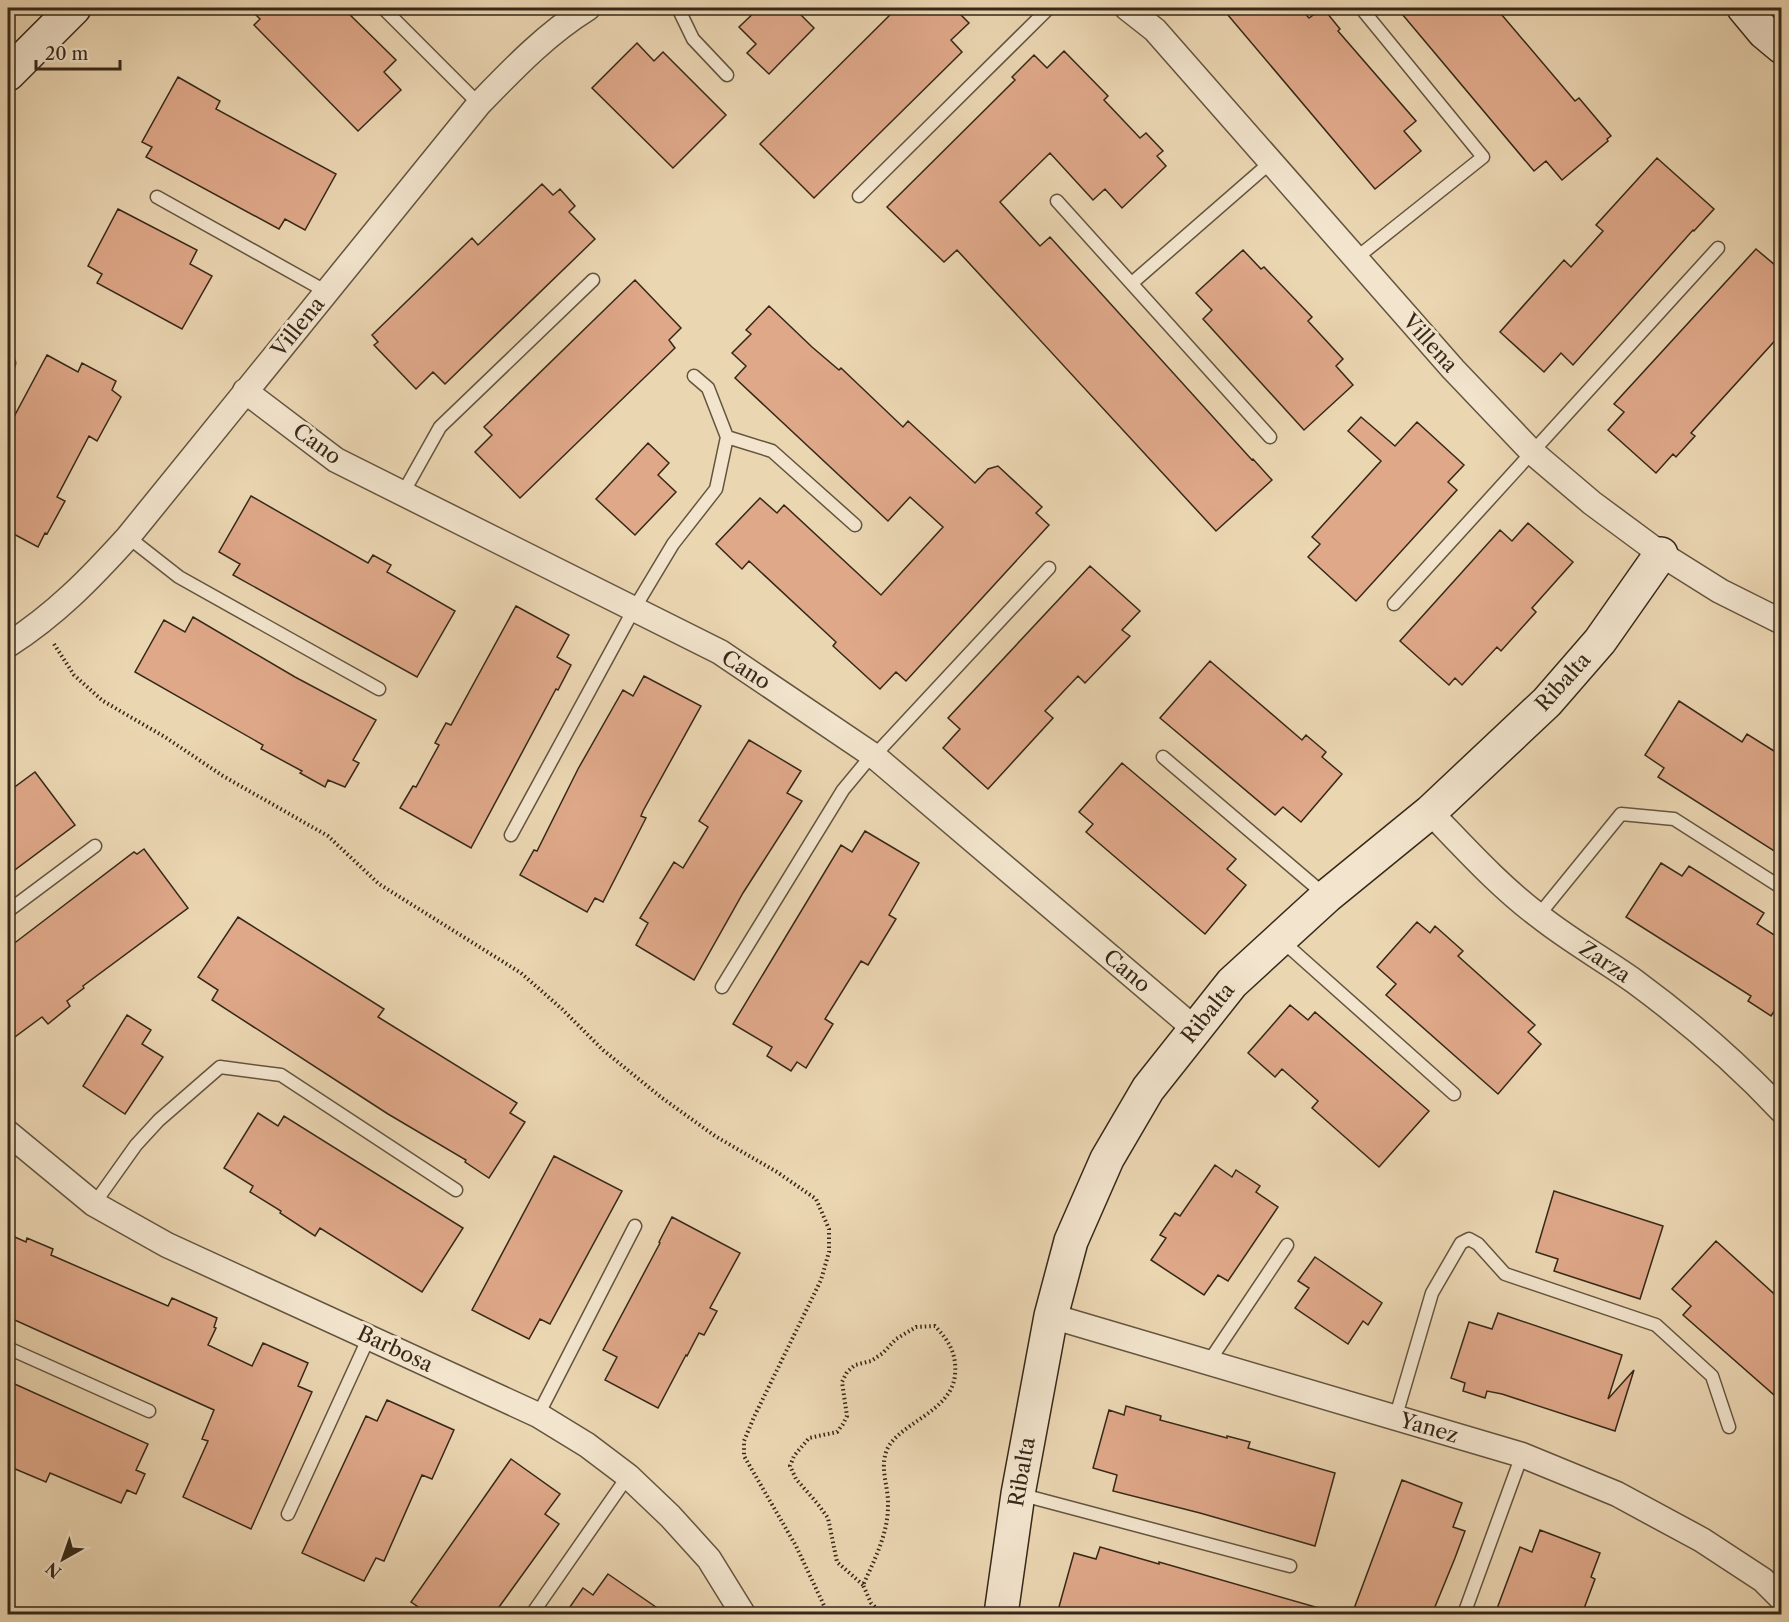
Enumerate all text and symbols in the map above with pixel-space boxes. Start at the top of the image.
scale bar [36,33,120,71]
text: 20 m [45,43,89,65]
street label: Villena [265,291,330,363]
street label: Villena [1397,308,1464,378]
street label: Cano [288,418,346,469]
street label: Cano [717,645,775,695]
street label: Ribalta [1530,647,1596,716]
street label: Zarza [1575,936,1636,988]
street label: Cano [1099,944,1156,997]
street label: Ribalta [1176,977,1240,1048]
street label: Barbosa [354,1320,438,1377]
street label: Yanez [1396,1407,1461,1448]
street label: Ribalta [1003,1434,1040,1509]
north arrow [33,1529,93,1589]
text: N [42,1558,65,1583]

